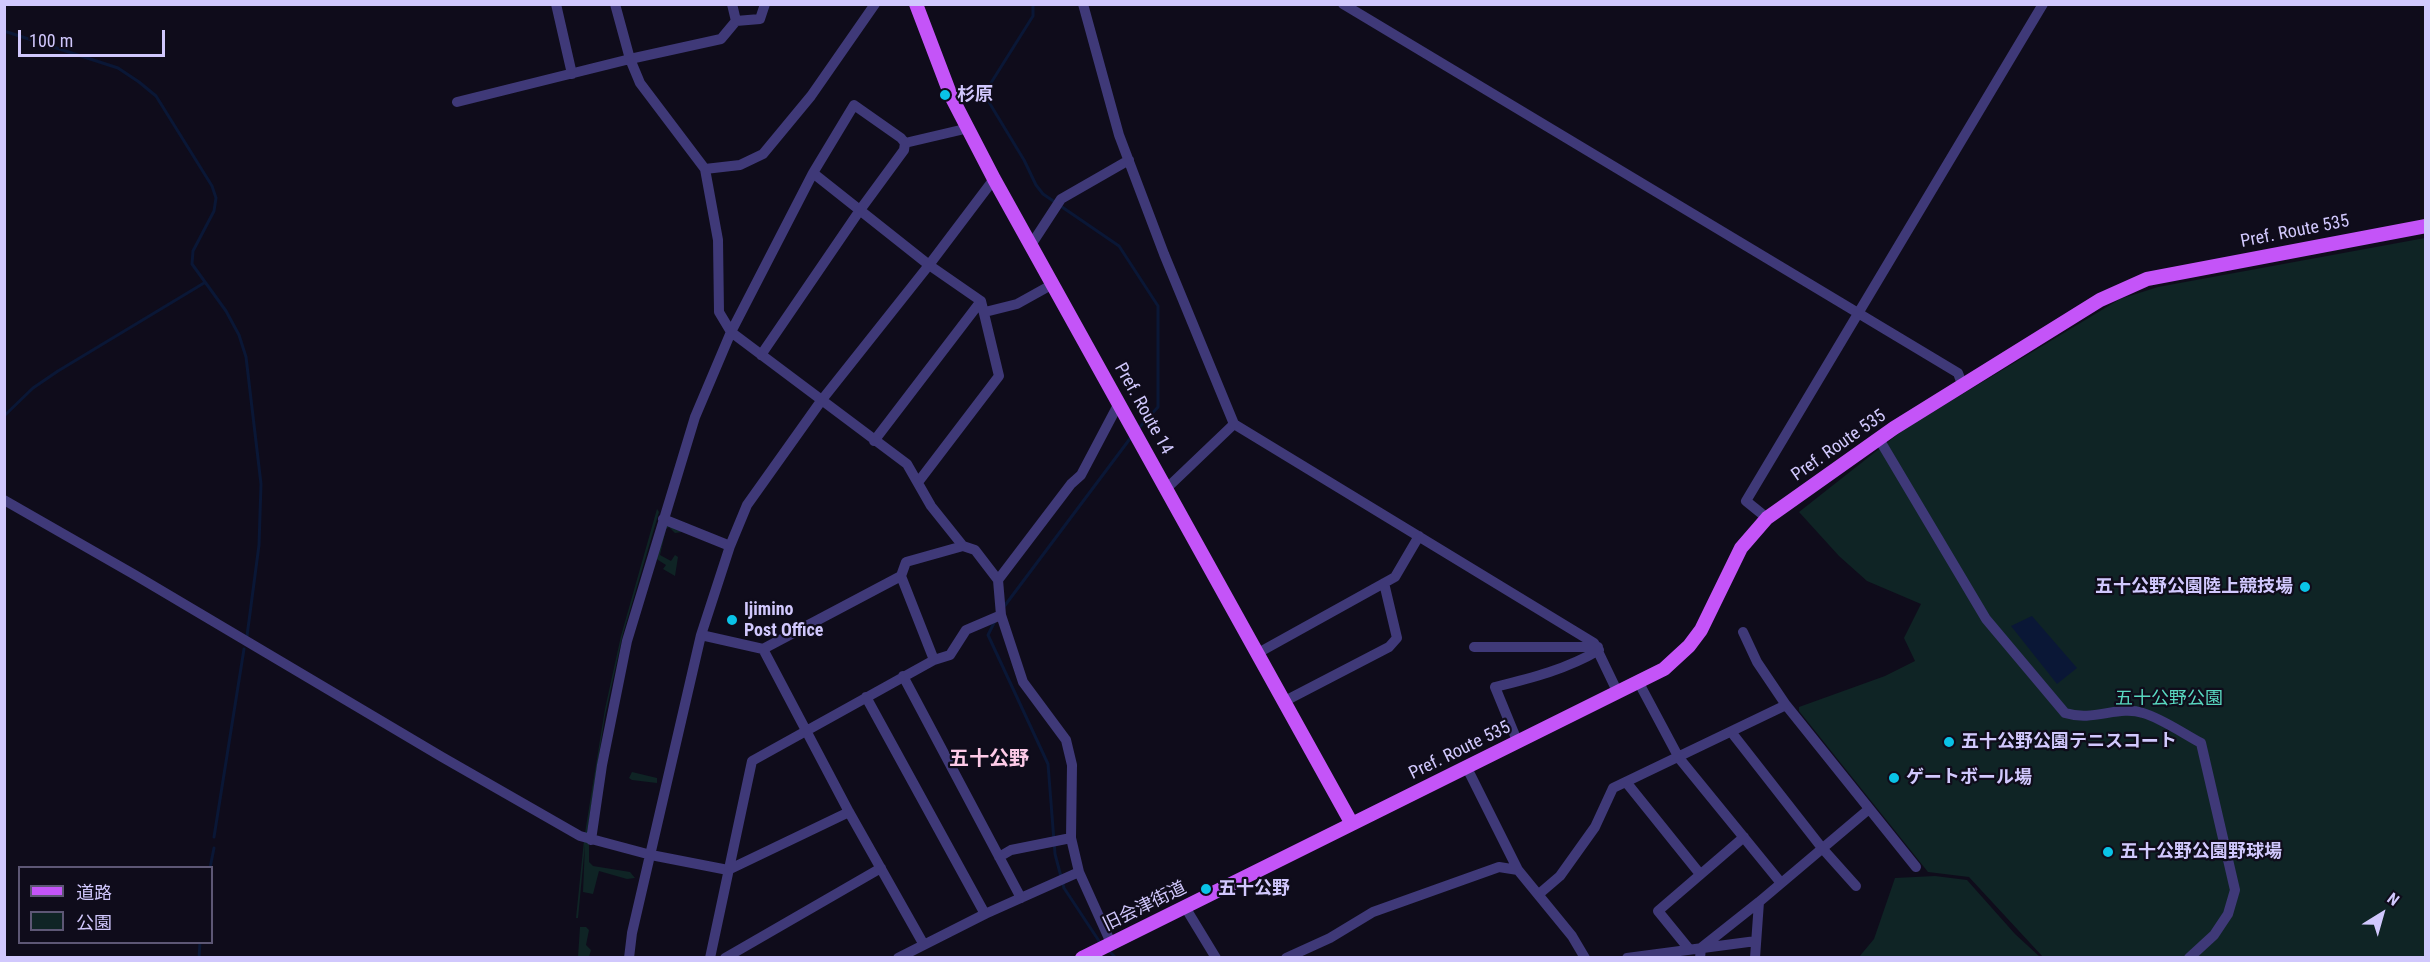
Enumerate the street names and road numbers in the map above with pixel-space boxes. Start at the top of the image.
street label: Pref. Route 535 [2239,211,2351,253]
street label: Pref. Route 14 [1109,359,1177,459]
street label: Pref. Route 535 [1788,406,1890,486]
street label: Pref. Route 535 [1406,717,1514,785]
street label: 旧会津街道 [1100,878,1190,936]

